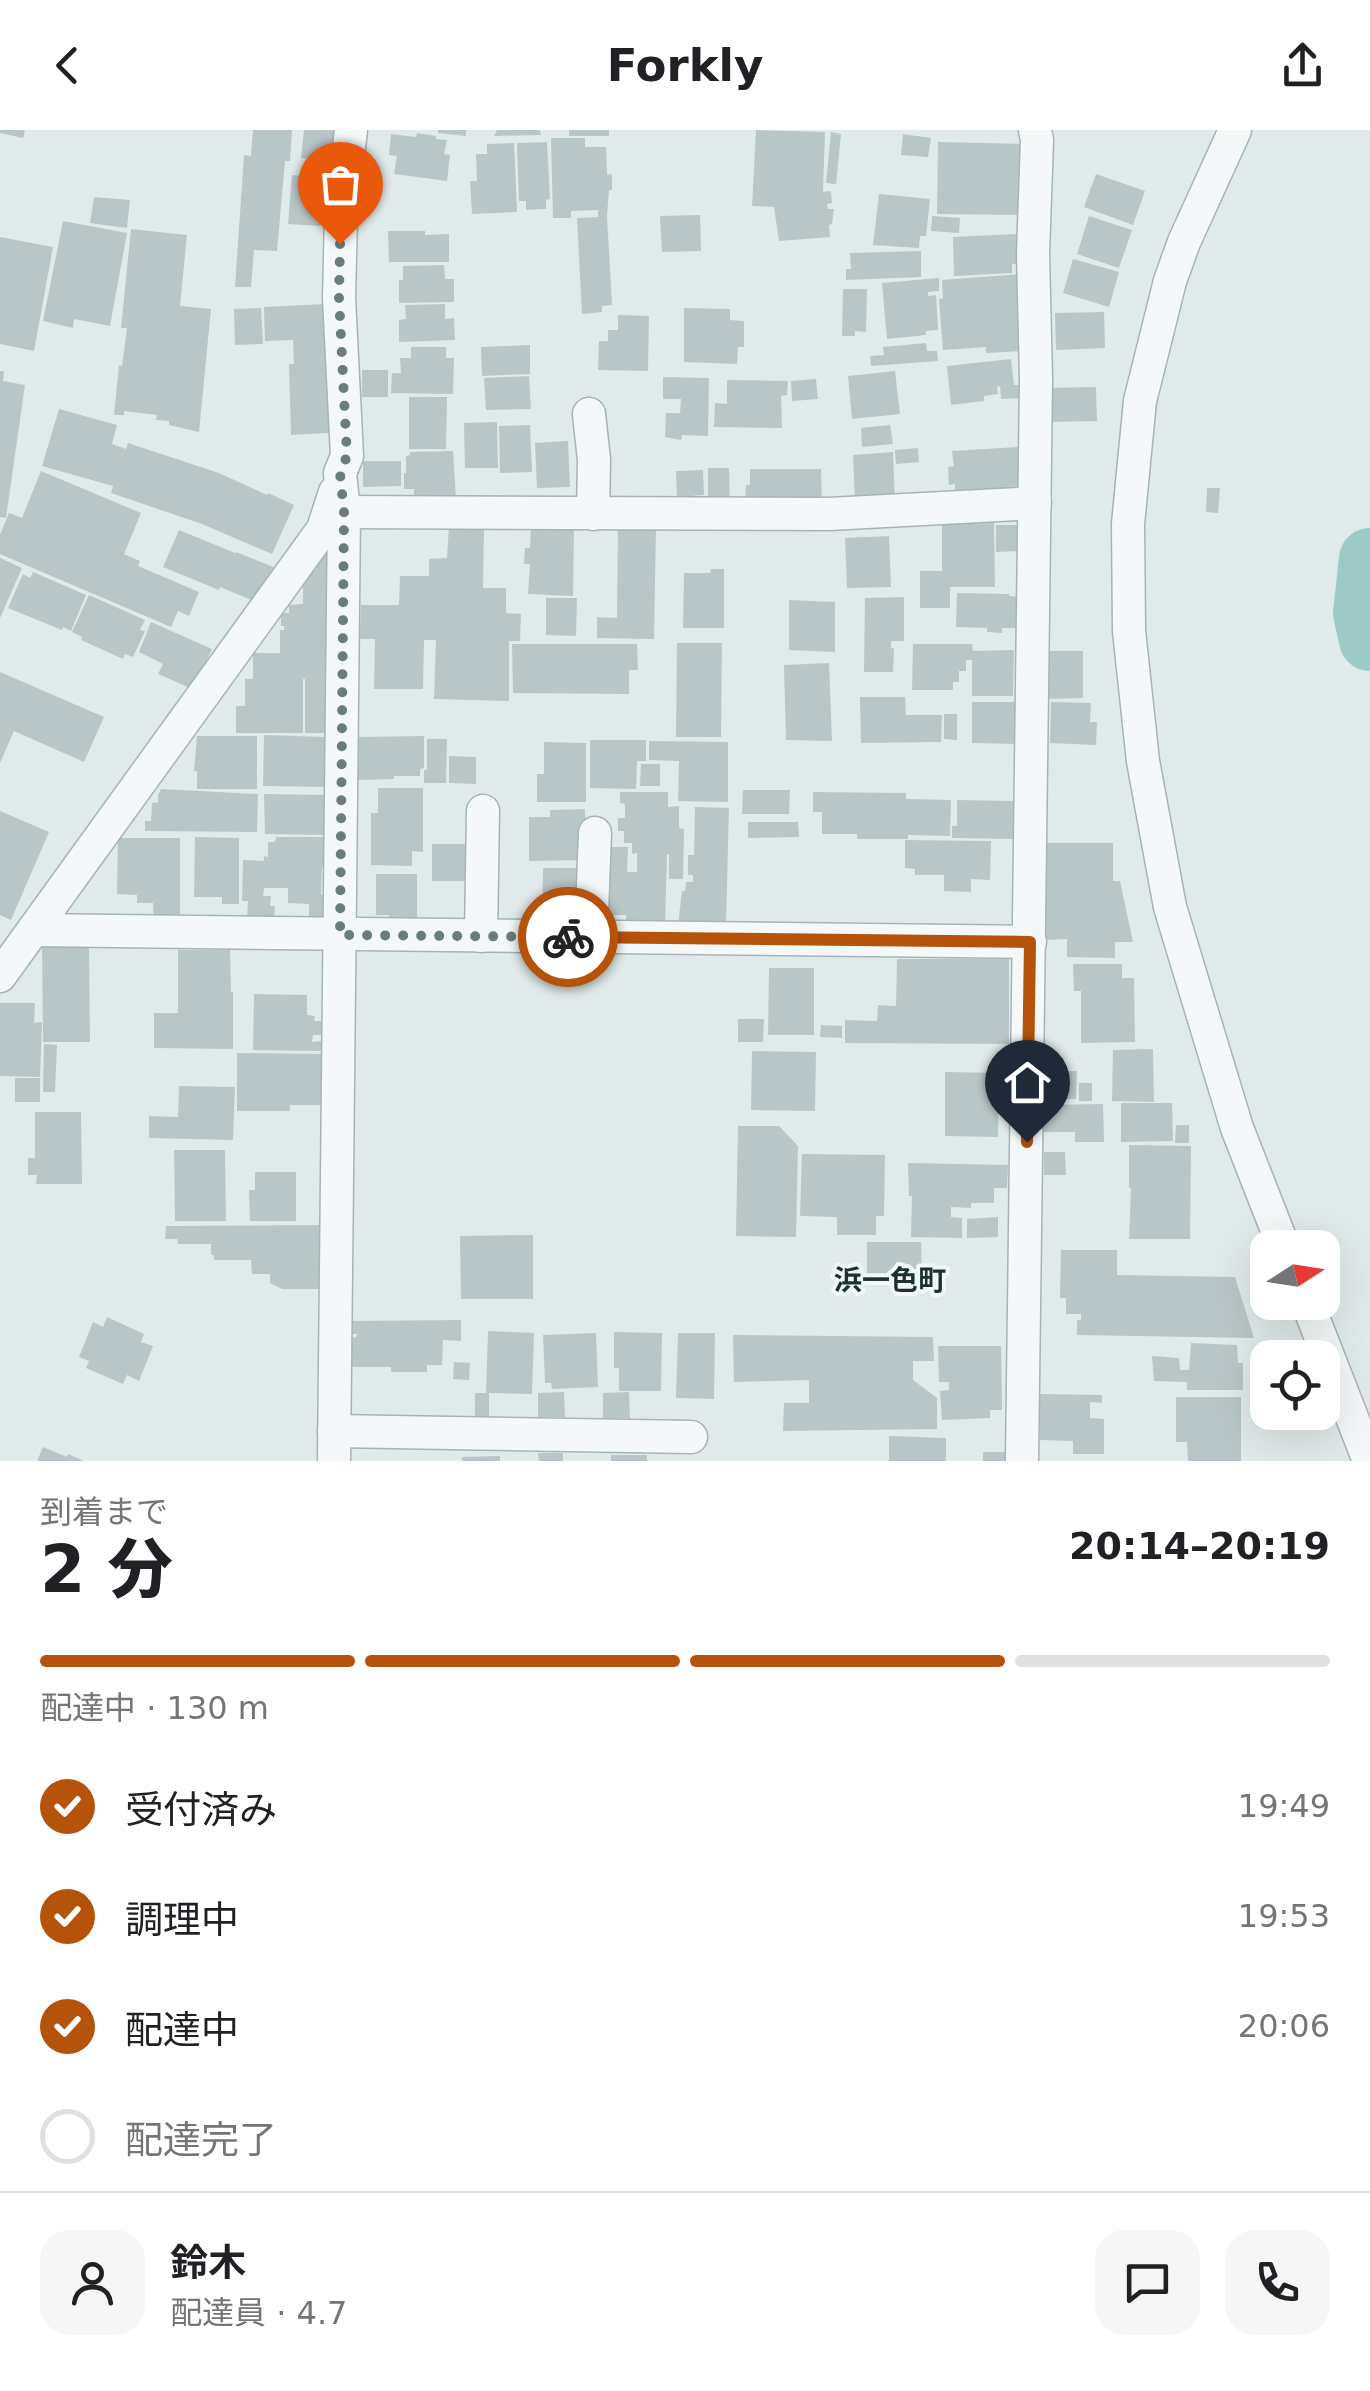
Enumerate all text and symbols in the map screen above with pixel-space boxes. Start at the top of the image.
icon: back [40,38,95,93]
icon: share [1275,38,1330,93]
text: Forkly [607,39,763,92]
pin [298,142,383,245]
icon: bag [313,157,368,212]
courier [518,887,618,987]
icon: bike [541,910,596,965]
pin [985,1040,1070,1143]
icon: home [1000,1055,1055,1110]
north arrow [1250,1230,1340,1320]
map controls [1250,1230,1340,1430]
district label: 浜一色町 [834,1264,946,1297]
button: locate [1250,1340,1340,1430]
text: 到着まで [40,1493,168,1531]
text: 20:14–20:19 [1069,1524,1330,1568]
text: 2 分 [40,1532,173,1607]
text: 配達中 · 130 m [40,1689,269,1727]
icon: check [40,1779,95,1834]
text: 19:49 [1238,1787,1330,1825]
text: 受付済み [125,1788,277,1832]
icon: check [40,1889,95,1944]
text: 19:53 [1238,1897,1330,1935]
text: 調理中 [125,1898,239,1942]
icon: check [40,1999,95,2054]
text: 20:06 [1238,2007,1330,2045]
text: 配達中 [125,2008,239,2052]
text: 配達完了 [125,2118,277,2162]
button: person [40,2230,145,2335]
button: chat [1095,2230,1200,2335]
button: phone [1225,2230,1330,2335]
text: 鈴木 [170,2241,246,2285]
text: 配達員 · 4.7 [170,2294,347,2332]

